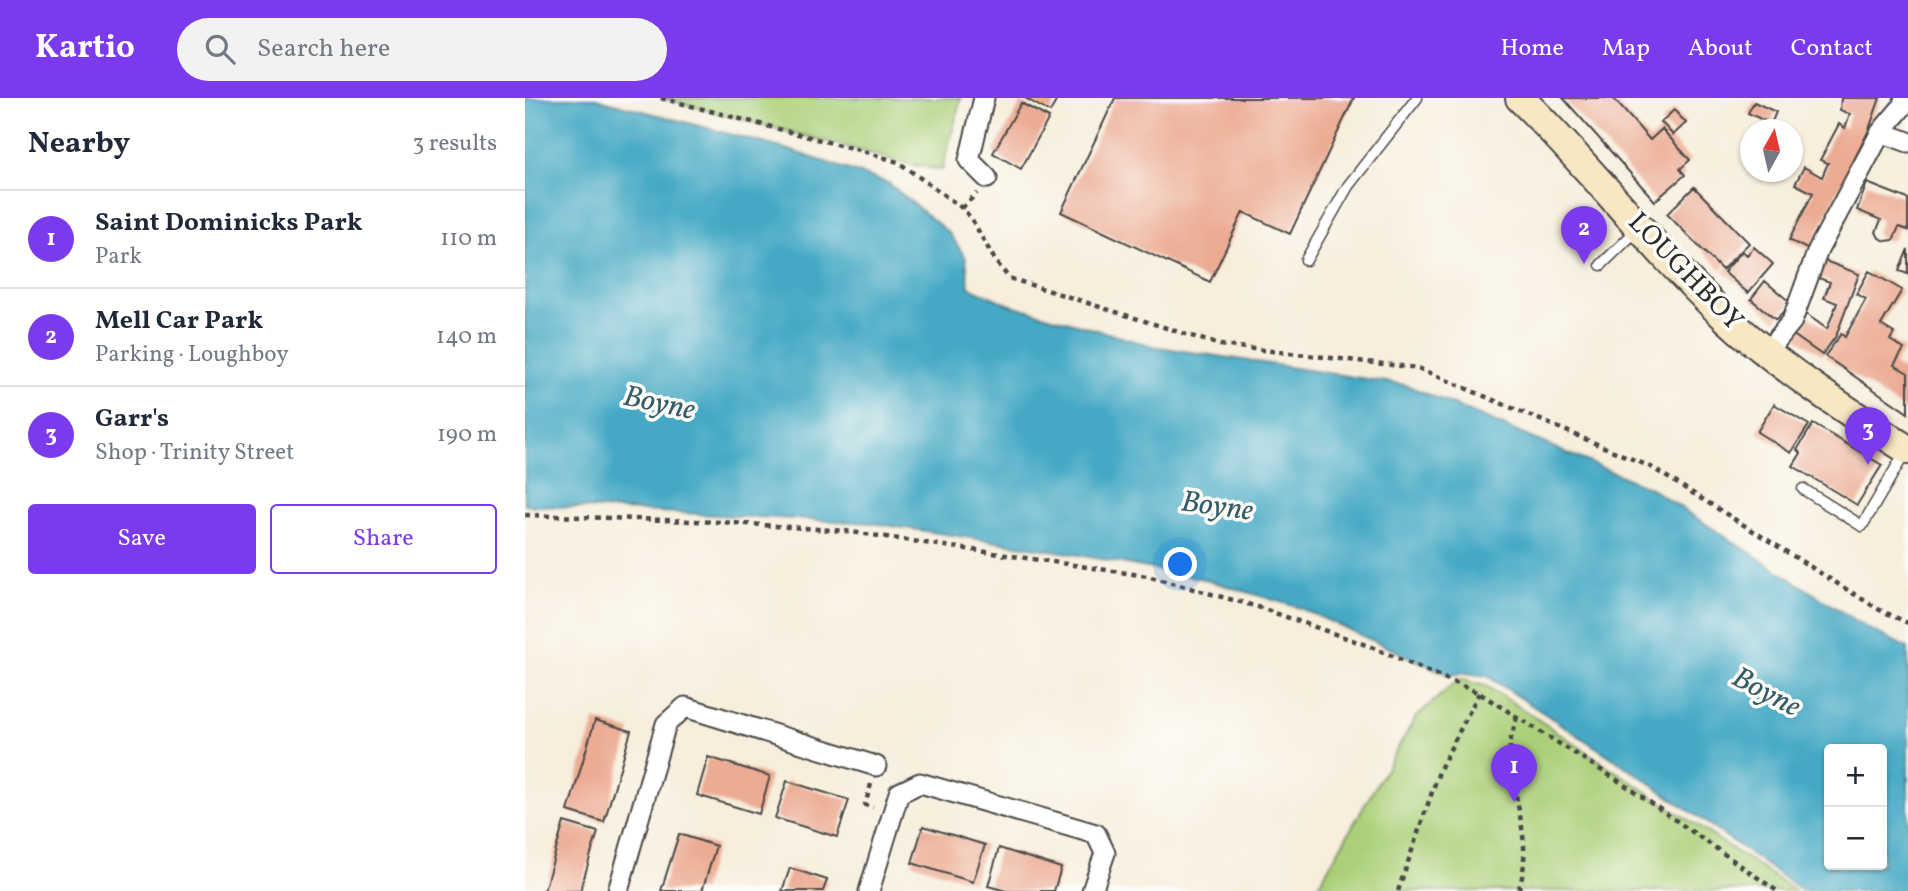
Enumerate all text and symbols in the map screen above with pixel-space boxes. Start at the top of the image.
search box [177,18,667,81]
text: Kartio [35,26,135,72]
icon: search [201,30,239,68]
text: Search here [257,31,390,67]
text: Home [1500,32,1564,66]
text: Map [1602,32,1650,66]
text: About [1688,32,1753,66]
text: Contact [1791,32,1873,66]
north arrow [1740,119,1803,182]
text: Nearby [28,123,130,165]
text: 3 results [412,128,497,160]
street label: LOUGHBOY [1618,204,1752,340]
text: Saint Dominicks Park [95,205,363,241]
pin: 2 [1561,206,1607,264]
text: 1 [46,223,56,255]
text: 110 m [440,223,497,255]
text: Park [95,241,142,273]
text: Mell Car Park [95,303,263,339]
text: 2 [45,321,57,353]
text: 140 m [436,321,497,353]
text: Parking · Loughboy [95,339,289,371]
water label: Boyne [619,376,699,432]
text: Garr's [95,401,169,437]
pin: 3 [1845,407,1891,465]
text: 3 [45,419,57,451]
text: 190 m [437,419,497,451]
text: Shop · Trinity Street [95,437,294,469]
water label: Boyne [1178,481,1256,533]
button: Save [28,504,256,574]
button: Share [270,504,497,574]
your location [1163,547,1197,581]
water label: Boyne [1724,658,1808,729]
pin: 1 [1491,744,1537,802]
map controls [1824,744,1887,870]
button: + [1824,744,1887,807]
button: − [1824,807,1887,870]

